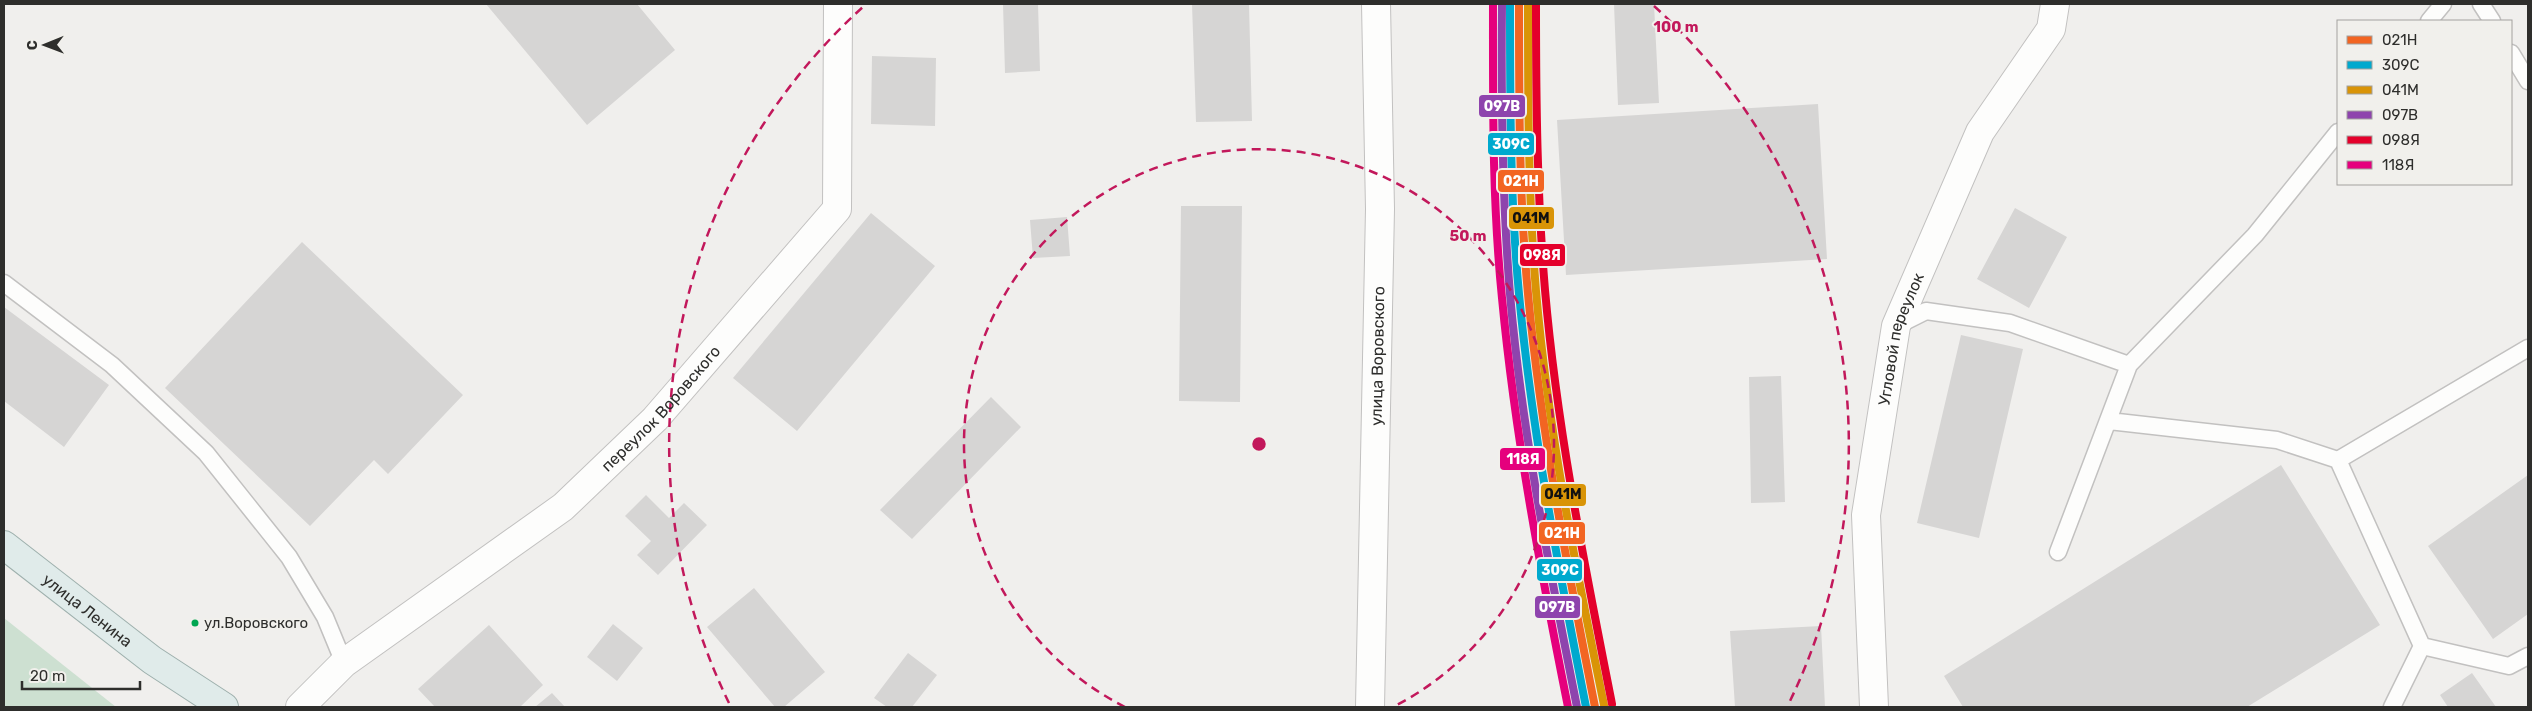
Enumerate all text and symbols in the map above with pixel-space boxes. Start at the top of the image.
text: 100 m [1654,18,1698,36]
north arrow [20,20,70,70]
legend [2337,20,2512,185]
text: 021Н [2382,31,2417,49]
text: С [24,40,41,50]
text: 309С [2382,56,2419,74]
text: 041М [2382,81,2419,99]
line badge: 097В [1478,94,1526,118]
text: 097В [1484,98,1520,115]
text: 097В [2382,106,2418,124]
text: 098Я [2382,131,2420,149]
line badge: 309С [1487,132,1535,156]
text: 309С [1492,136,1530,153]
text: 118Я [2382,156,2414,174]
line badge: 021Н [1497,169,1545,193]
text: 021Н [1503,173,1539,190]
line badge: 041М [1508,206,1555,230]
text: 041М [1512,210,1550,227]
text: 50 m [1450,227,1486,245]
line badge: 098Я [1519,243,1566,267]
text: 098Я [1523,247,1561,264]
street label: Угловой переулок [1874,269,1928,407]
street label: улица Воровского [1366,286,1388,426]
street label: переулок Воровского [597,341,724,475]
centre of rings [1250,435,1268,453]
line badge: 118Я [1499,447,1546,471]
text: 118Я [1506,451,1540,468]
line badge: 041М [1540,483,1587,507]
text: 041М [1544,486,1582,503]
line badge: 021Н [1538,521,1586,545]
text: 021Н [1544,525,1580,542]
line badge: 309С [1536,558,1583,582]
text: 309С [1541,562,1579,579]
street label: улица Ленина [39,569,136,651]
line badge: 097В [1534,595,1581,619]
text: 097В [1539,599,1575,616]
place label: ул.Воровского [204,614,308,632]
marker: ул.Воровского [190,618,200,628]
scale bar [22,658,140,690]
text: 20 m [30,667,65,685]

